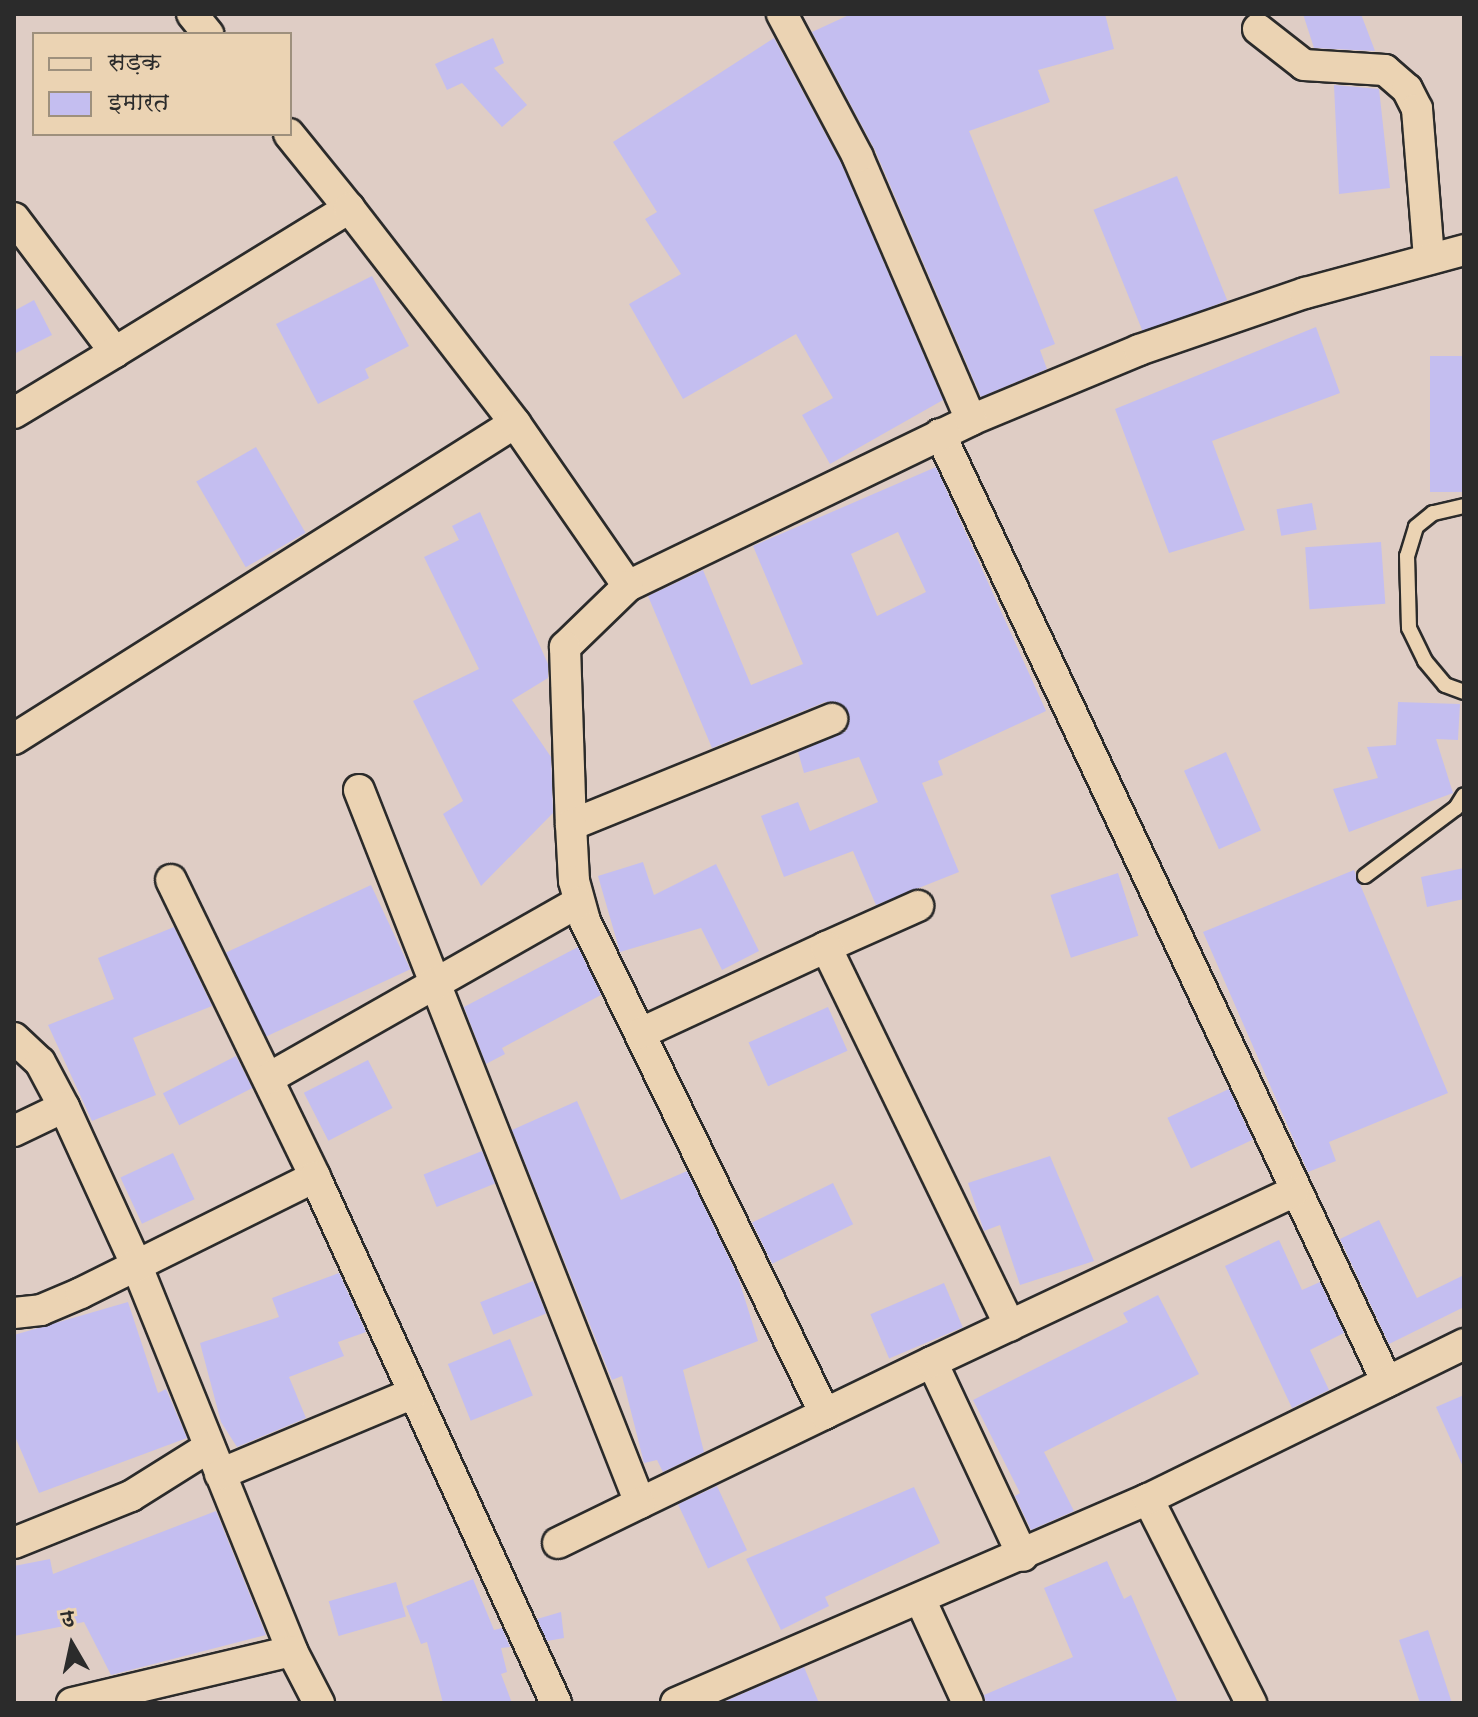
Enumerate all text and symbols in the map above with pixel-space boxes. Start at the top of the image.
legend [32,32,292,136]
text: सड़क [108,47,161,81]
text: इमारत [108,87,169,121]
north arrow [32,1605,112,1685]
text: उ [60,1605,77,1637]

